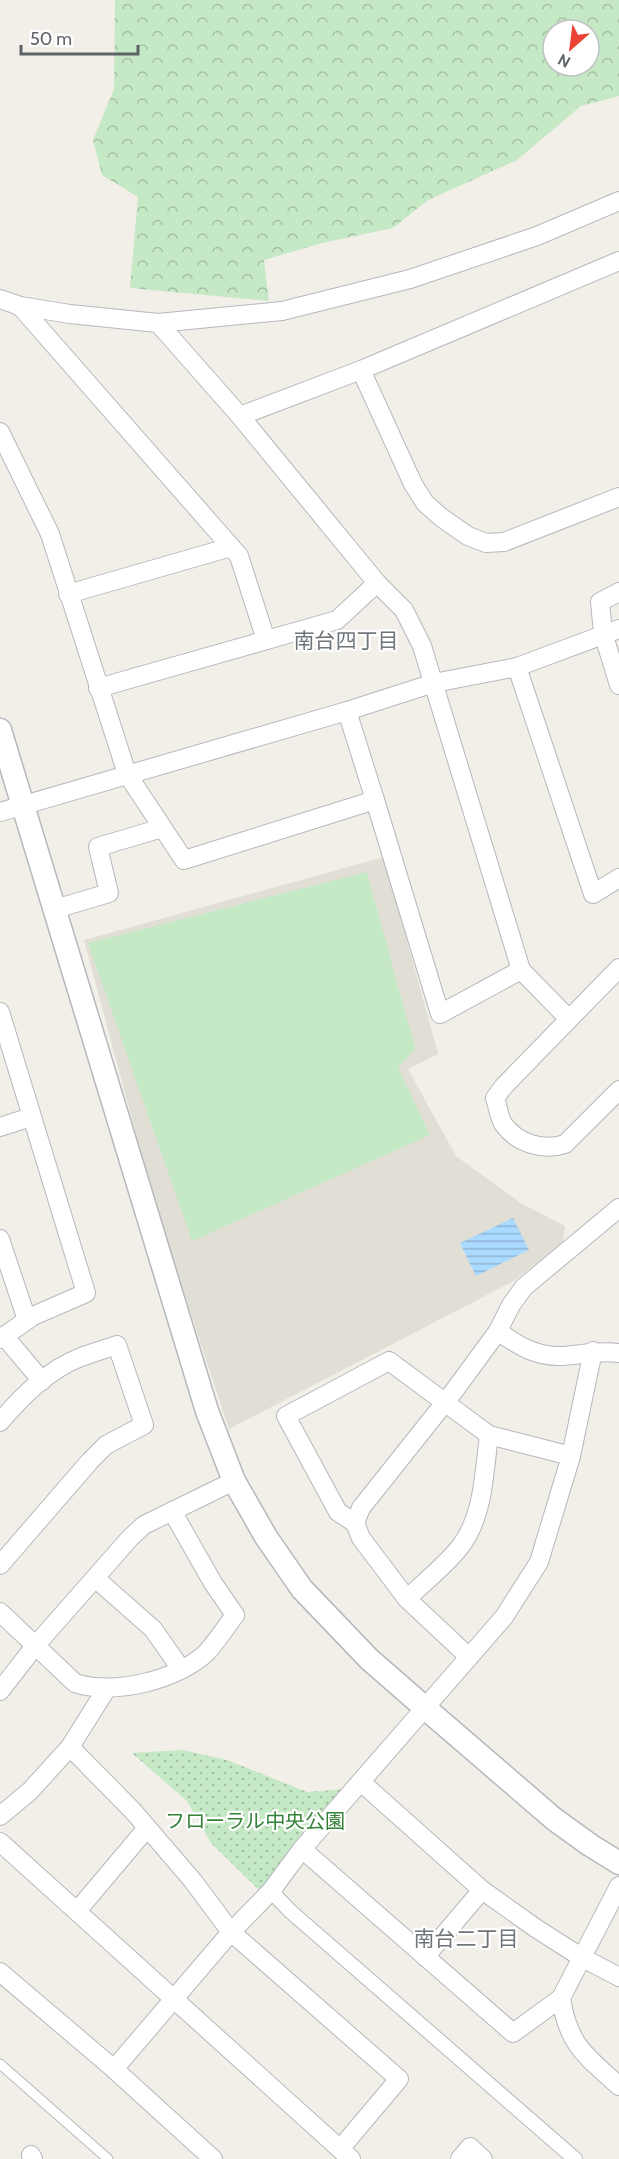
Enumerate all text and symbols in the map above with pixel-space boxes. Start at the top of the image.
scale bar [21,18,138,56]
north arrow [541,18,601,78]
text: 50 m [30,28,72,50]
text: N [555,50,574,72]
district label: 南台四丁目 [294,628,399,653]
park label: フローラル中央公園 [165,1809,345,1833]
district label: 南台二丁目 [414,1926,519,1951]

